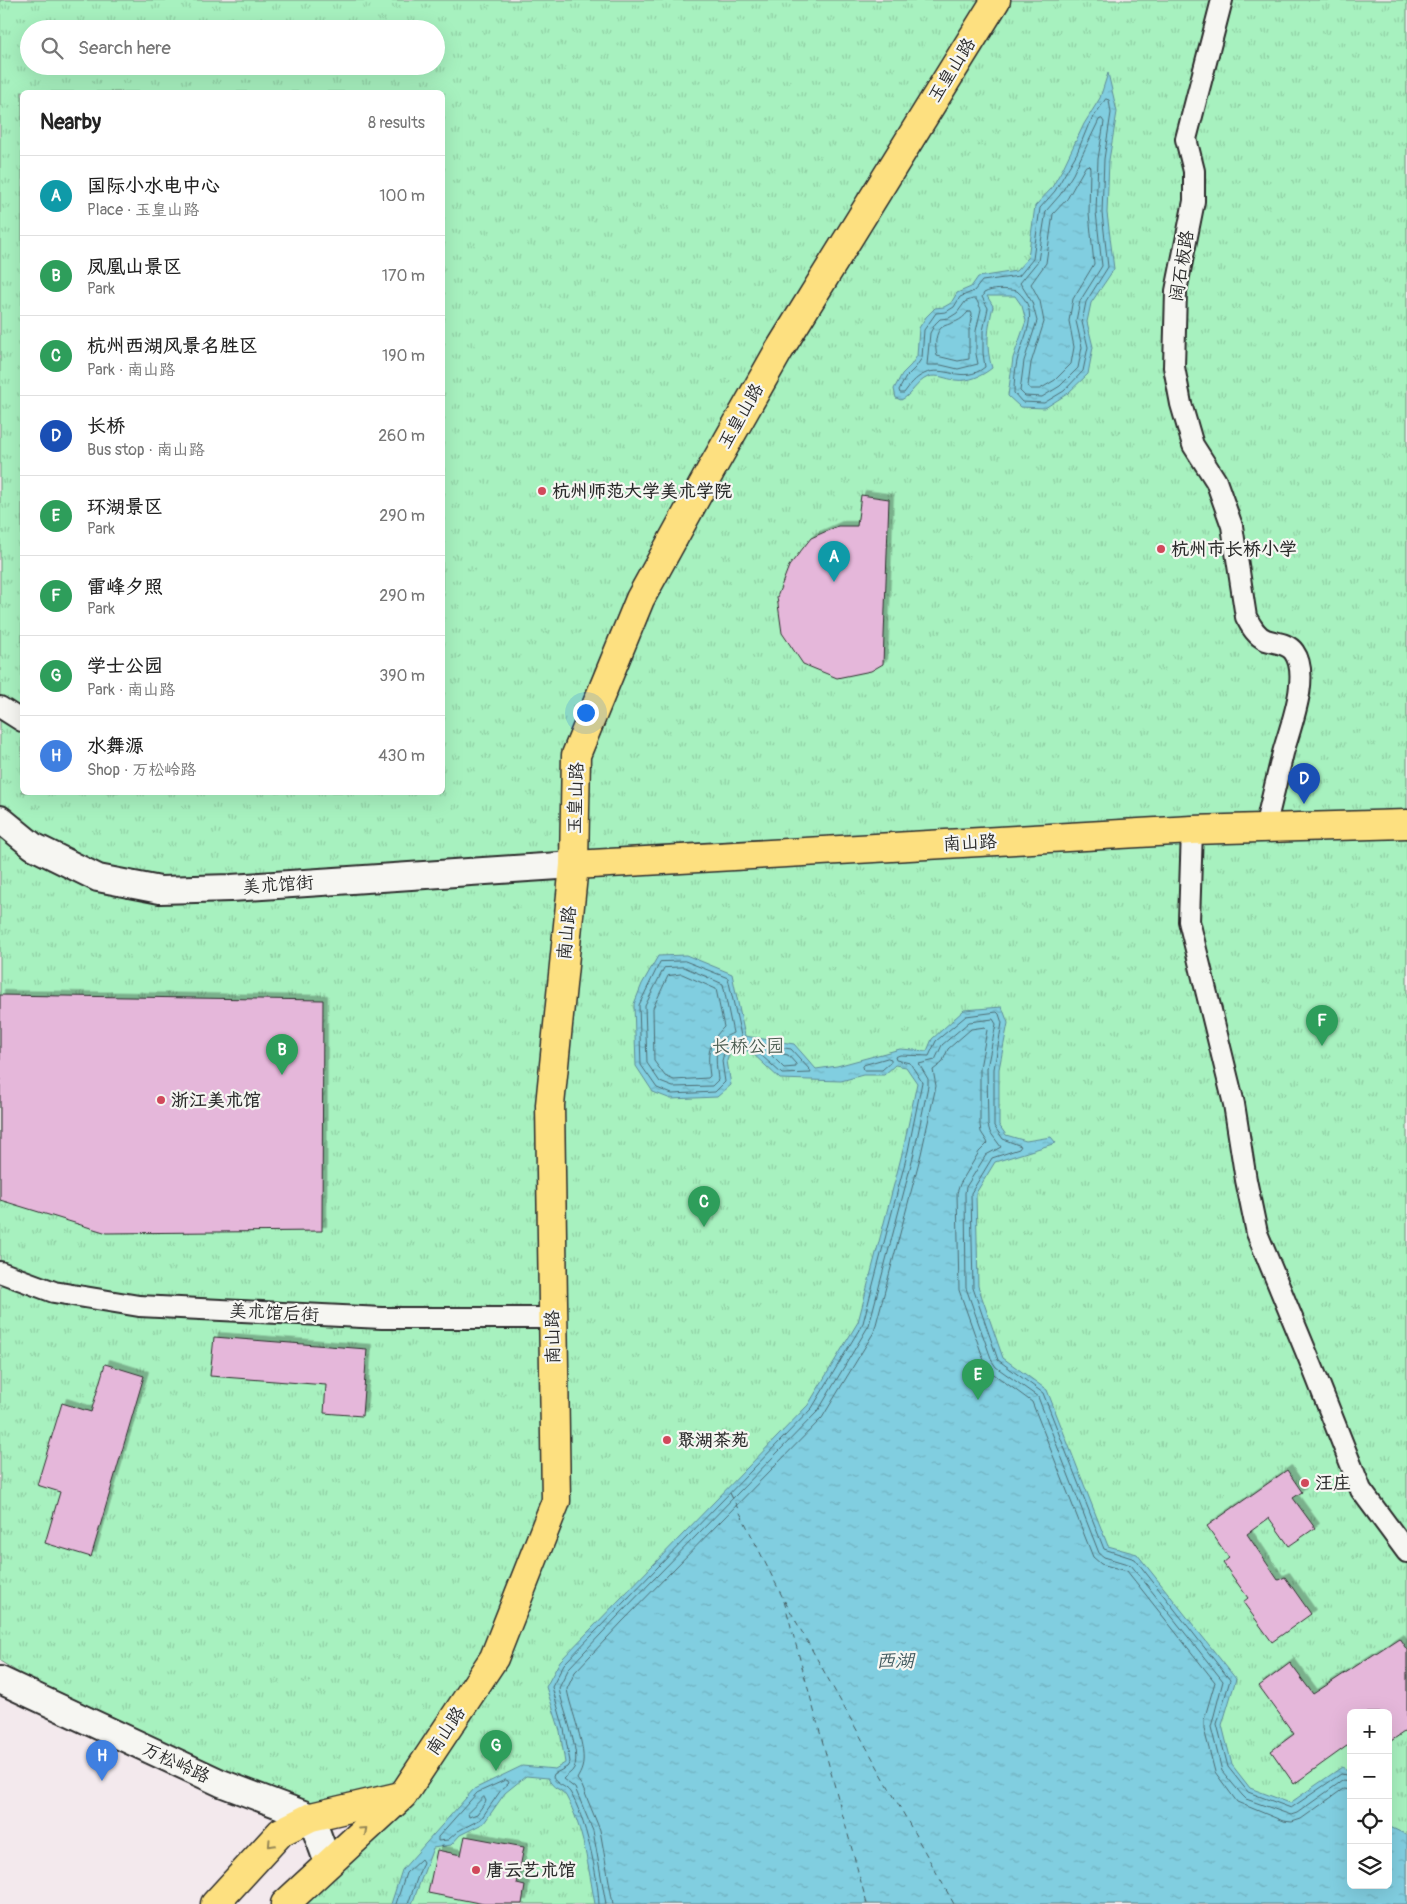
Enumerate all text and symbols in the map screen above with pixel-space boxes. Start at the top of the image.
search box [20,20,445,75]
street label: 玉皇山路 [923,33,981,107]
icon: search [38,34,66,62]
text: Search here [78,36,171,60]
text: Nearby [40,109,101,136]
text: 8 results [368,113,425,133]
text: 国际小水电中心 [87,174,220,198]
text: A [51,186,61,206]
text: 100 m [379,186,425,206]
text: Place · 玉皇山路 [87,200,199,220]
street label: 阔石板路 [1165,229,1199,303]
text: 凤凰山景区 [87,255,182,279]
text: B [51,266,61,286]
text: 170 m [382,266,425,286]
text: Park [87,279,115,299]
text: 杭州西湖风景名胜区 [87,334,258,358]
text: C [51,346,61,366]
text: 190 m [382,346,425,366]
text: Park · 南山路 [87,360,175,380]
street label: 玉皇山路 [713,379,769,453]
text: 长桥 [87,414,125,438]
text: D [51,426,61,446]
text: 260 m [378,426,425,446]
text: Bus stop · 南山路 [87,440,205,460]
place label: 杭州师范大学美术学院 [552,480,732,503]
marker: 杭州师范大学美术学院 [536,485,548,497]
text: 环湖景区 [87,495,163,519]
text: E [52,506,60,526]
text: 290 m [379,506,425,526]
text: Park [87,519,115,539]
place label: 杭州市长桥小学 [1171,538,1297,561]
pin: A [818,541,850,582]
marker: 杭州市长桥小学 [1155,543,1167,555]
text: 雷峰夕照 [87,575,163,599]
text: F [51,586,61,606]
text: 290 m [379,586,425,606]
text: Park [87,599,115,619]
text: 学士公园 [87,654,163,678]
text: G [51,666,61,686]
text: 390 m [379,666,425,686]
text: Park · 南山路 [87,680,175,700]
your location [573,700,599,726]
text: 水舞源 [87,734,144,758]
text: H [51,746,61,766]
text: 430 m [378,746,425,766]
text: Shop · 万松岭路 [87,760,196,780]
street label: 玉皇山路 [563,762,589,834]
pin: D [1288,763,1320,804]
street label: 南山路 [942,830,998,856]
street label: 美术馆街 [241,871,315,899]
street label: 南山路 [553,905,581,961]
pin: F [1306,1005,1338,1046]
pin: B [266,1034,298,1075]
park label: 长桥公园 [712,1035,784,1058]
place label: 浙江美术馆 [171,1089,261,1112]
marker: 浙江美术馆 [155,1094,167,1106]
pin: C [688,1186,720,1227]
street label: 美术馆后街 [228,1299,320,1327]
street label: 南山路 [541,1310,565,1364]
pin: E [962,1359,994,1400]
place label: 聚湖茶苑 [677,1429,749,1452]
marker: 聚湖茶苑 [661,1434,673,1446]
place label: 汪庄 [1315,1472,1351,1495]
marker: 汪庄 [1299,1477,1311,1489]
water label: 西湖 [876,1649,916,1673]
street label: 南山路 [421,1702,471,1760]
map controls [1347,1709,1392,1889]
button: + [1347,1709,1392,1754]
pin: G [480,1730,512,1771]
street label: 万松岭路 [139,1737,213,1789]
pin: H [86,1740,118,1781]
button: − [1347,1754,1392,1799]
button: locate [1347,1799,1392,1844]
one-way arrow [359,1827,368,1836]
one-way arrow [268,1838,277,1847]
button: layers [1347,1844,1392,1889]
place label: 唐云艺术馆 [486,1859,576,1882]
marker: 唐云艺术馆 [470,1864,482,1876]

